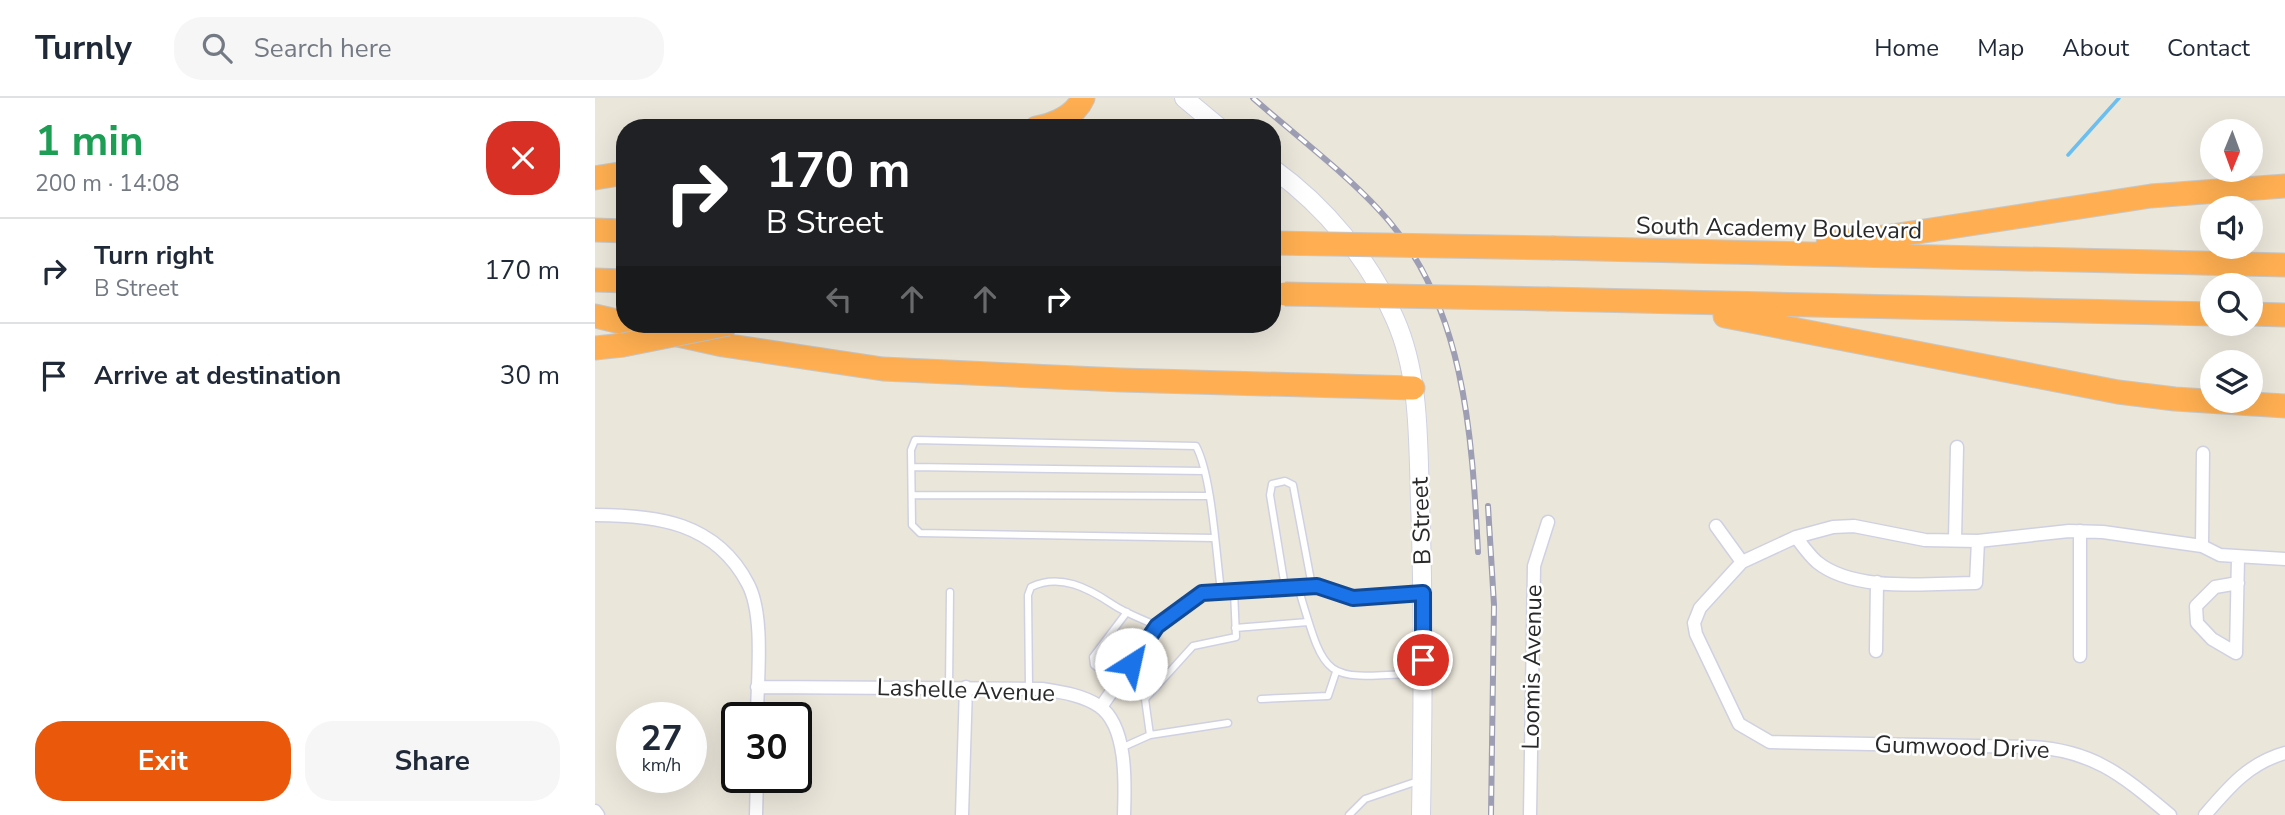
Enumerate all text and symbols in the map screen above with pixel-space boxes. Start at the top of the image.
search box [174,17,664,80]
text: Turnly [35,26,132,71]
icon: search [198,29,236,67]
text: Search here [254,31,392,66]
text: Home [1874,32,1939,64]
text: Map [1977,32,2024,64]
text: About [2062,32,2129,64]
text: Contact [2167,32,2250,64]
text: 1 min [35,113,144,170]
north arrow [2200,119,2263,182]
map controls [2200,119,2263,413]
button: close [486,121,560,195]
text: 170 m [766,137,910,204]
icon: right [651,147,742,238]
text: 200 m · 14:08 [35,168,180,199]
button: sound [2200,196,2263,259]
text: B Street [766,201,883,244]
street label: South Academy Boulevard [1636,210,1922,246]
text: Turn right [94,238,213,273]
icon: right [35,252,73,290]
text: 170 m [484,253,560,288]
text: B Street [94,273,178,304]
button: search [2200,273,2263,336]
icon: left [820,280,858,318]
icon: ahead [893,280,931,318]
icon: ahead [966,280,1004,318]
icon: right [1039,280,1077,318]
button: layers [2200,350,2263,413]
icon: arrive [35,357,73,395]
text: Arrive at destination [94,358,341,393]
text: 30 m [500,358,560,393]
street label: B Street [1403,476,1439,565]
street label: Loomis Avenue [1515,584,1549,750]
position arrow [1094,627,1168,701]
pin [1393,630,1453,690]
icon: arrive [1404,641,1442,679]
street label: Lashelle Avenue [876,671,1056,709]
speed limit sign: 30 [721,702,812,793]
text: 27 [640,715,683,762]
button: Exit [35,721,291,801]
button: Share [305,721,560,801]
street label: Gumwood Drive [1874,728,2050,766]
text: km/h [642,753,681,777]

